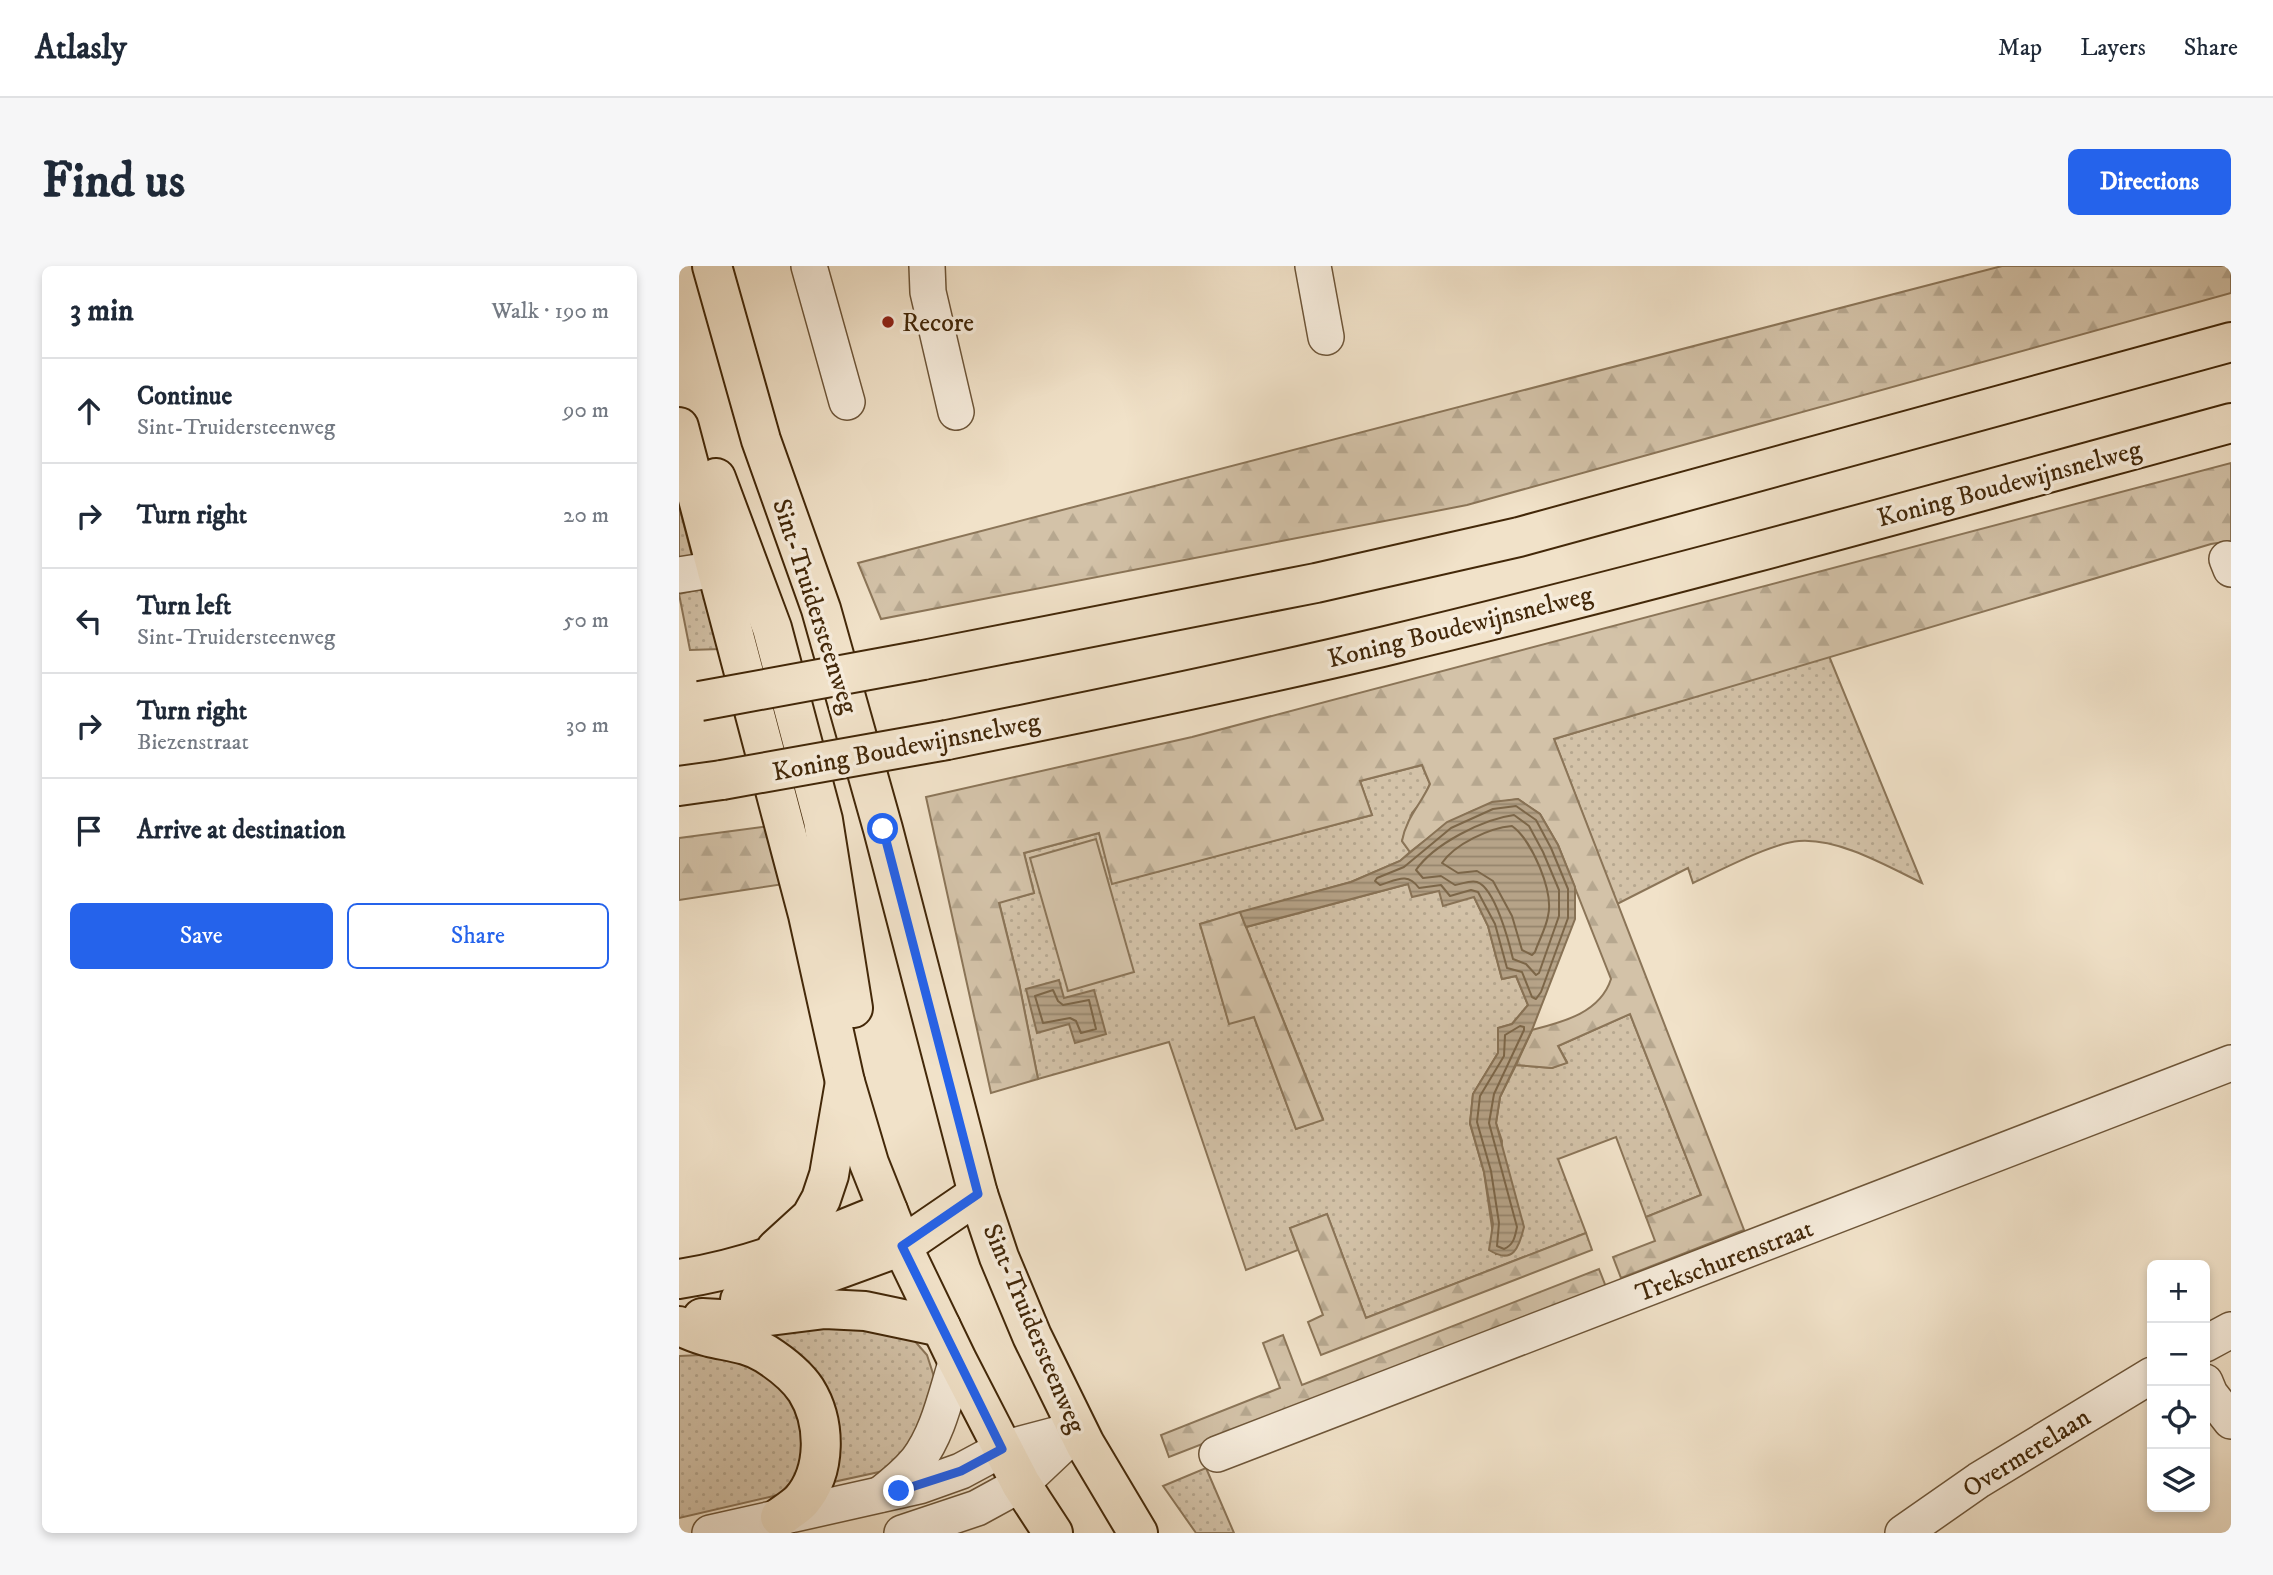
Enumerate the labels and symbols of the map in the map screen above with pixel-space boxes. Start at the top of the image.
place label: Recore [902,307,974,340]
marker: Recore [880,314,896,330]
street label: Koning Boudewijnsnelweg [1874,433,2145,536]
street label: Sint-Truidersteenweg [764,495,865,718]
street label: Koning Boudewijnsnelweg [1324,578,1597,676]
street label: Koning Boudewijnsnelweg [770,705,1043,790]
route start [867,813,898,844]
street label: Trekschurenstraat [1631,1212,1818,1310]
street label: Sint-Truidersteenweg [975,1219,1093,1438]
street label: Overmerelaan [1957,1401,2097,1506]
route end [883,1475,914,1506]

